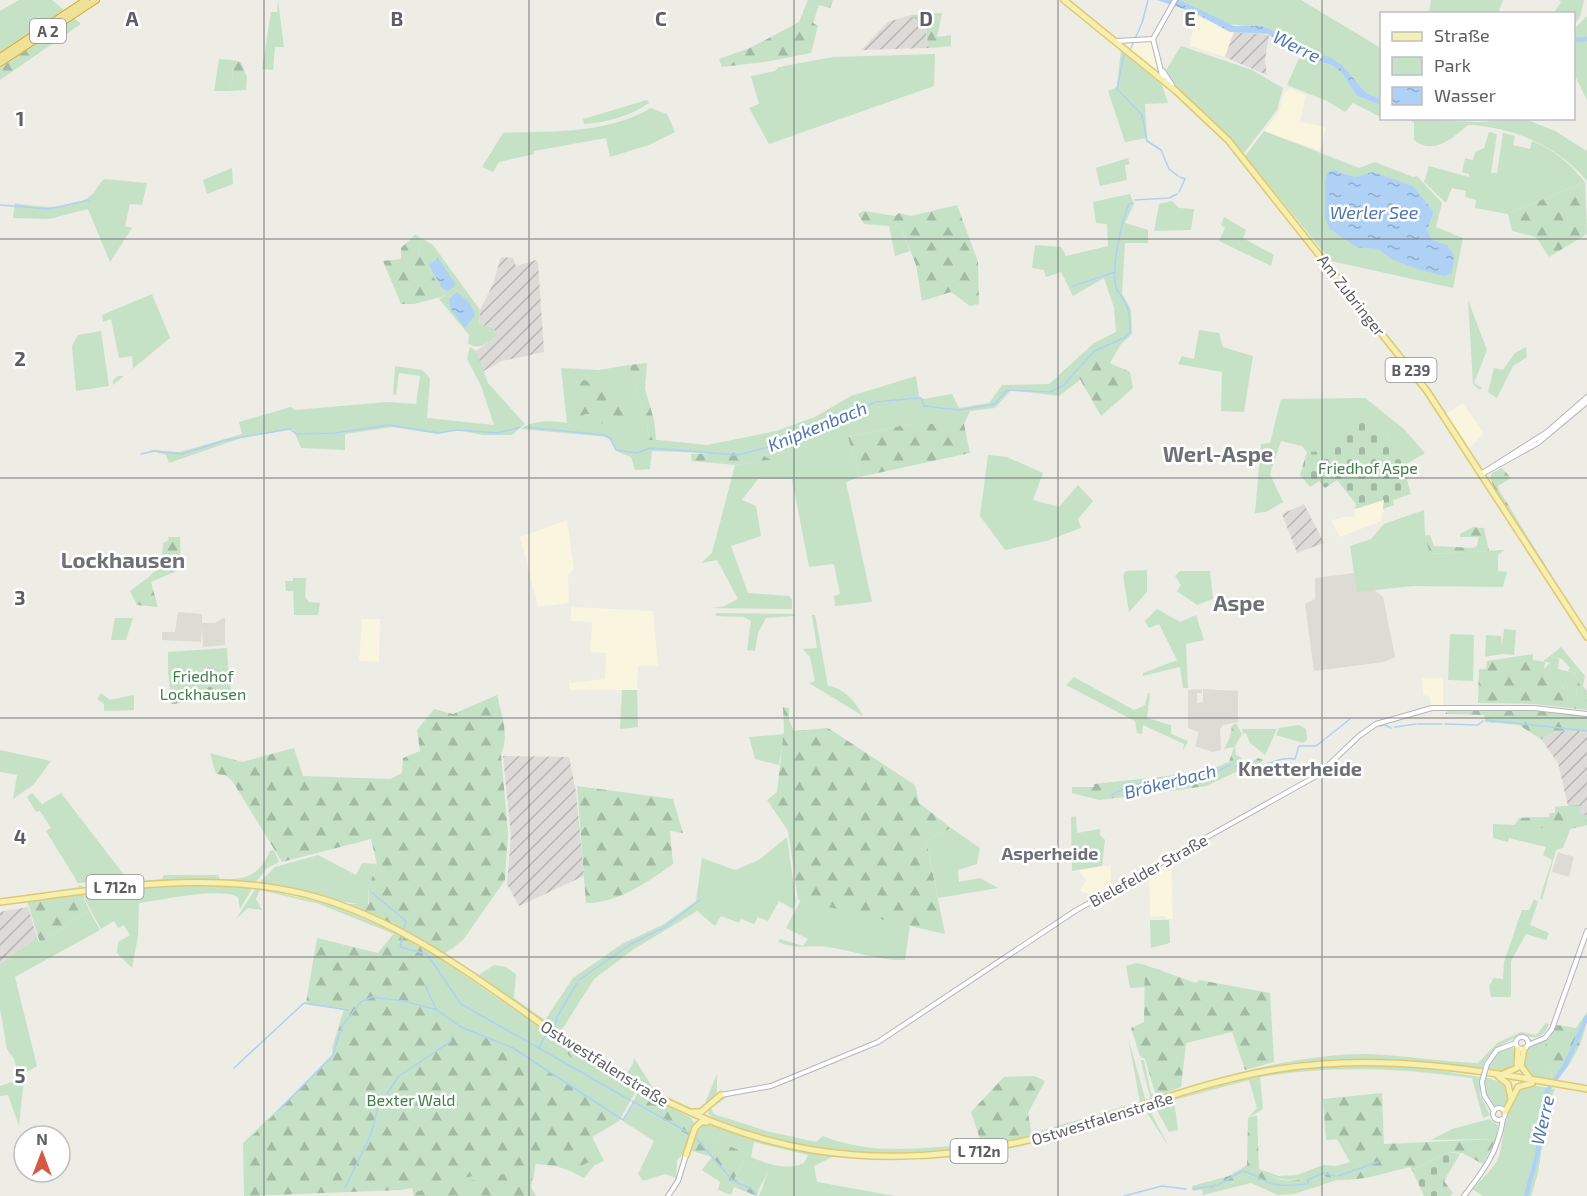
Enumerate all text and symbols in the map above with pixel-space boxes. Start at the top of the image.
text: A [125,6,139,30]
text: B [391,6,403,30]
text: C [655,6,667,30]
text: D [919,6,933,30]
text: E [1184,6,1196,30]
legend [1380,12,1575,120]
road number: A 2 [30,19,66,43]
text: Straße [1434,24,1490,46]
water label: Werre [1270,25,1325,67]
text: Park [1434,54,1471,76]
text: Wasser [1434,84,1496,106]
text: 1 [16,106,24,130]
water label: Werler See [1330,201,1419,223]
street label: Am Zubringer [1314,250,1390,340]
text: 2 [14,346,26,370]
road number: B 239 [1386,358,1436,382]
water label: Knipkenbach [764,396,870,456]
district label: Werl-Aspe [1163,440,1273,466]
park label: Friedhof Aspe [1318,458,1418,477]
district label: Lockhausen [61,546,185,572]
text: 3 [14,585,26,609]
district label: Aspe [1213,589,1265,615]
park label: Friedhof Lockhausen [160,666,246,703]
district label: Knetterheide [1238,756,1362,780]
water label: Brökerbach [1122,759,1218,803]
text: 4 [14,824,27,848]
street label: Bielefelder Straße [1086,830,1210,910]
district label: Asperheide [1002,842,1098,864]
road number: L 712n [86,875,144,899]
street label: Ostwestfalenstraße [538,1016,672,1110]
text: 5 [14,1063,26,1087]
street label: Ostwestfalenstraße [1029,1087,1175,1149]
park label: Bexter Wald [367,1090,455,1109]
water label: Werre [1526,1093,1558,1147]
north arrow [12,1124,72,1184]
text: N [36,1129,48,1148]
road number: L 712n [950,1139,1008,1163]

